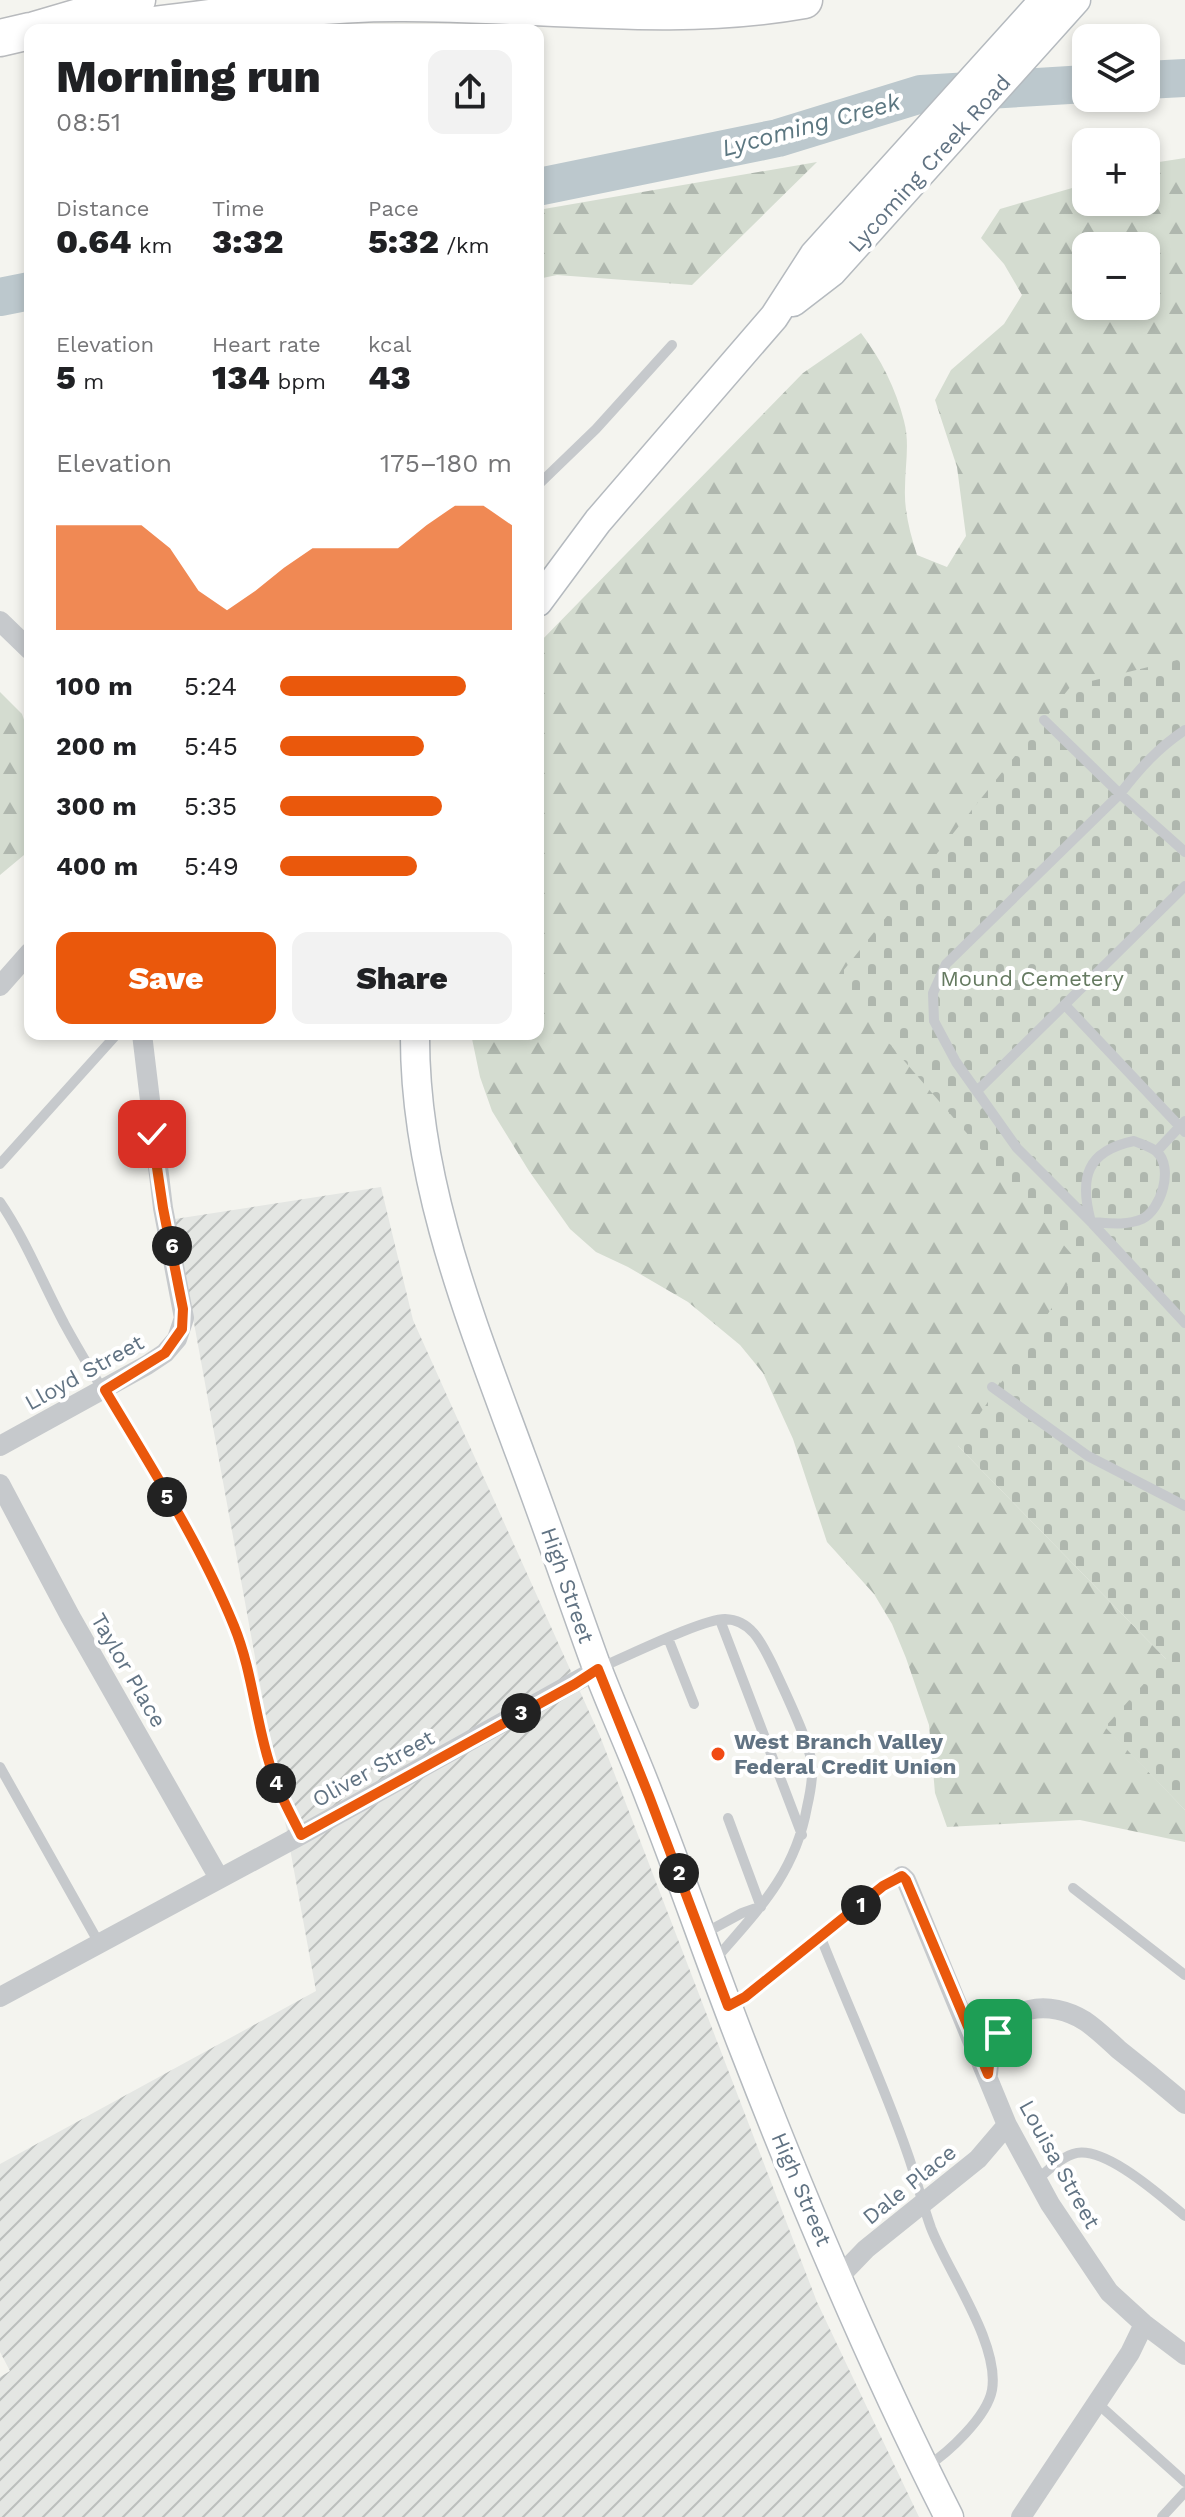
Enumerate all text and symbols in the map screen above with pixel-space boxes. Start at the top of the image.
map controls [1072,24,1160,320]
button: layers [1072,24,1160,112]
button: share [428,50,512,134]
text: Morning run [56,51,321,103]
street label: Lycoming Creek Road [843,70,1016,257]
water label: Lycoming Creek [719,87,904,162]
text: 08:51 [56,107,121,137]
button: + [1072,128,1160,216]
text: Distance [56,196,150,221]
text: Time [212,196,264,221]
text: Pace [368,196,419,221]
text: 0.64 [56,221,132,261]
text: 3:32 [212,221,283,261]
text: 5:32 [368,221,439,261]
button: − [1072,232,1160,320]
text: km [132,233,172,258]
text: /km [439,233,489,258]
text: Elevation [56,332,154,357]
text: Heart rate [212,332,321,357]
text: kcal [368,332,412,357]
text: 5 [56,357,76,397]
text: 134 [212,357,270,397]
text: 43 [368,357,411,397]
text: m [76,369,104,394]
text: bpm [270,369,326,394]
text: Elevation [56,448,172,478]
text: 175–180 m [380,448,512,478]
text: 100 m [56,671,133,701]
text: 5:24 [184,671,237,701]
text: 200 m [56,731,137,761]
text: 5:45 [184,731,238,761]
text: 300 m [56,791,137,821]
text: 5:35 [184,791,237,821]
text: 400 m [56,851,138,881]
text: 5:49 [184,851,239,881]
button: Save [56,932,276,1024]
button: Share [292,932,512,1024]
park label: Mound Cemetery [940,966,1124,991]
pin [118,1100,186,1168]
icon: check [130,1112,174,1156]
pin: 6 [152,1226,192,1266]
text: 6 [165,1233,179,1258]
street label: Lloyd Street [21,1330,148,1415]
pin: 5 [147,1477,187,1517]
text: 5 [161,1484,173,1509]
street label: High Street [536,1524,599,1646]
street label: Taylor Place [86,1609,171,1732]
pin: 3 [501,1693,541,1733]
text: 3 [514,1700,528,1725]
street label: Oliver Street [308,1725,439,1812]
place label: West Branch Valley Federal Credit Union [734,1729,956,1779]
marker: West Branch Valley Federal Credit Union [709,1745,727,1763]
pin: 4 [256,1763,296,1803]
text: 4 [269,1770,283,1795]
pin: 2 [659,1853,699,1893]
text: 2 [672,1860,686,1885]
pin: 1 [841,1885,881,1925]
text: 1 [856,1892,866,1917]
pin [964,1999,1032,2067]
icon: arrive [976,2011,1020,2055]
street label: Louisa Street [1014,2096,1105,2233]
street label: High Street [766,2129,837,2250]
street label: Dale Place [858,2139,961,2230]

